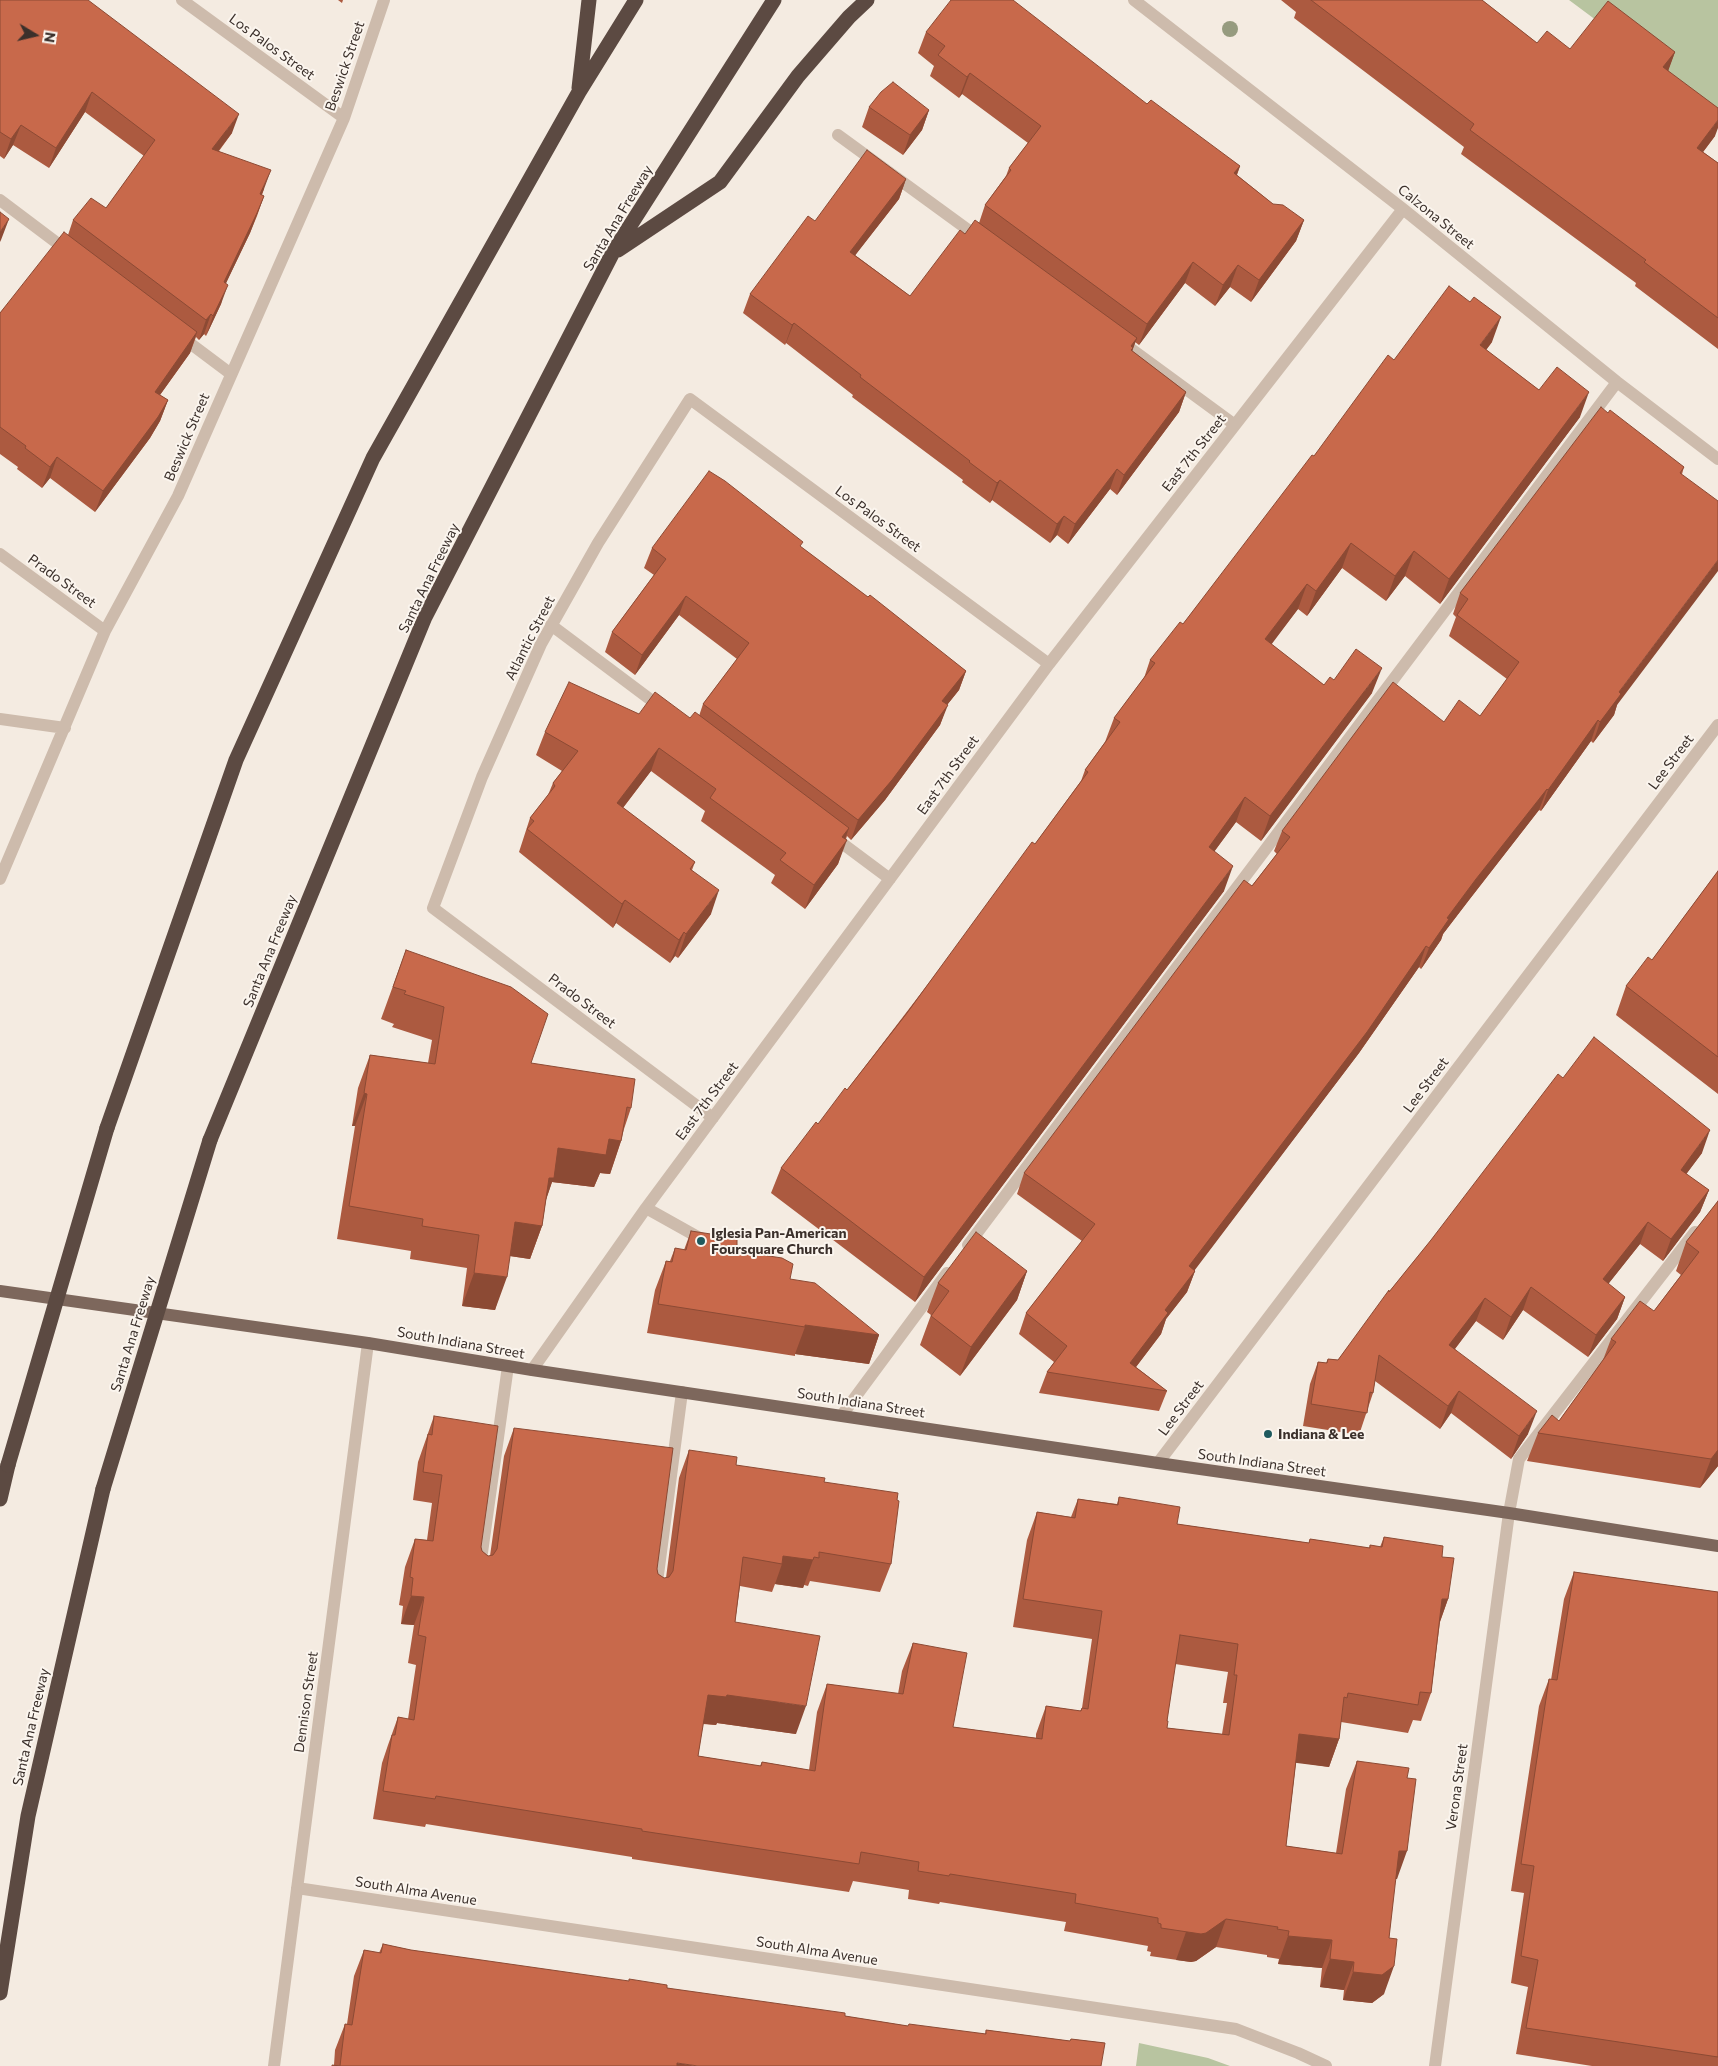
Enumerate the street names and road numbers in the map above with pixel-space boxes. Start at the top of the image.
street label: Los Palos Street [226,10,318,84]
street label: Beswick Street [322,19,368,113]
street label: Santa Ana Freeway [580,162,656,274]
street label: Calzona Street [1394,181,1478,253]
street label: Beswick Street [161,390,213,484]
street label: East 7th Street [1159,411,1229,495]
street label: Los Palos Street [832,482,924,556]
street label: Santa Ana Freeway [395,520,463,636]
street label: Prado Street [25,551,99,611]
street label: Atlantic Street [502,593,558,683]
street label: Lee Street [1645,731,1697,793]
street label: East 7th Street [914,732,982,818]
street label: Santa Ana Freeway [240,892,300,1010]
street label: Prado Street [545,970,619,1032]
street label: Lee Street [1400,1054,1452,1116]
street label: East 7th Street [672,1058,742,1144]
street label: Santa Ana Freeway [107,1274,159,1394]
street label: South Indiana Street [396,1323,526,1363]
street label: Lee Street [1155,1377,1207,1439]
street label: South Indiana Street [796,1385,926,1421]
street label: South Indiana Street [1197,1446,1327,1480]
street label: Dennison Street [291,1650,321,1754]
street label: Santa Ana Freeway [9,1667,53,1787]
street label: Verona Street [1443,1743,1471,1831]
street label: South Alma Avenue [354,1873,478,1909]
street label: South Alma Avenue [755,1933,879,1969]

